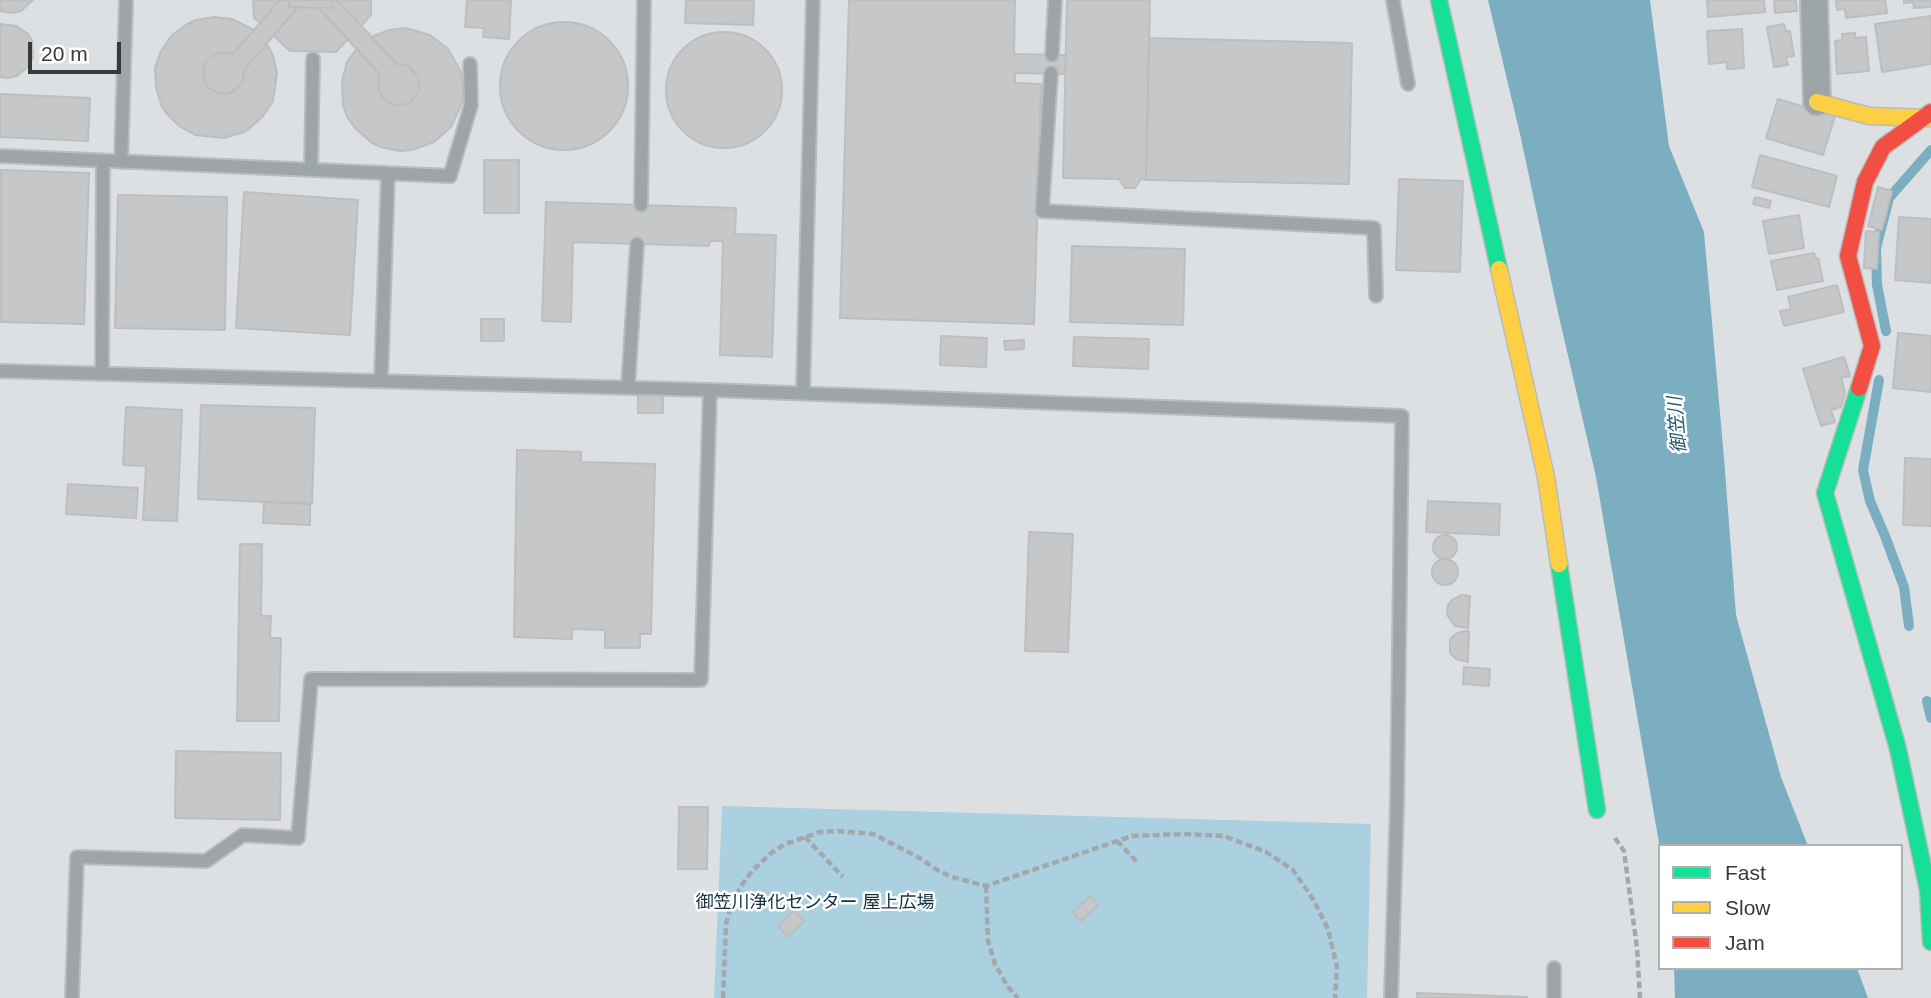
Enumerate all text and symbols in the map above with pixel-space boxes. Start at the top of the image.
scale bar [32,28,124,72]
text: 20 m [41,42,88,65]
water label: 御笠川 [1664,396,1692,454]
legend [1658,844,1903,970]
text: Fast [1725,861,1766,884]
park label: 御笠川浄化センター 屋上広場 [695,892,935,914]
text: Slow [1725,896,1771,919]
text: Jam [1725,931,1765,954]

